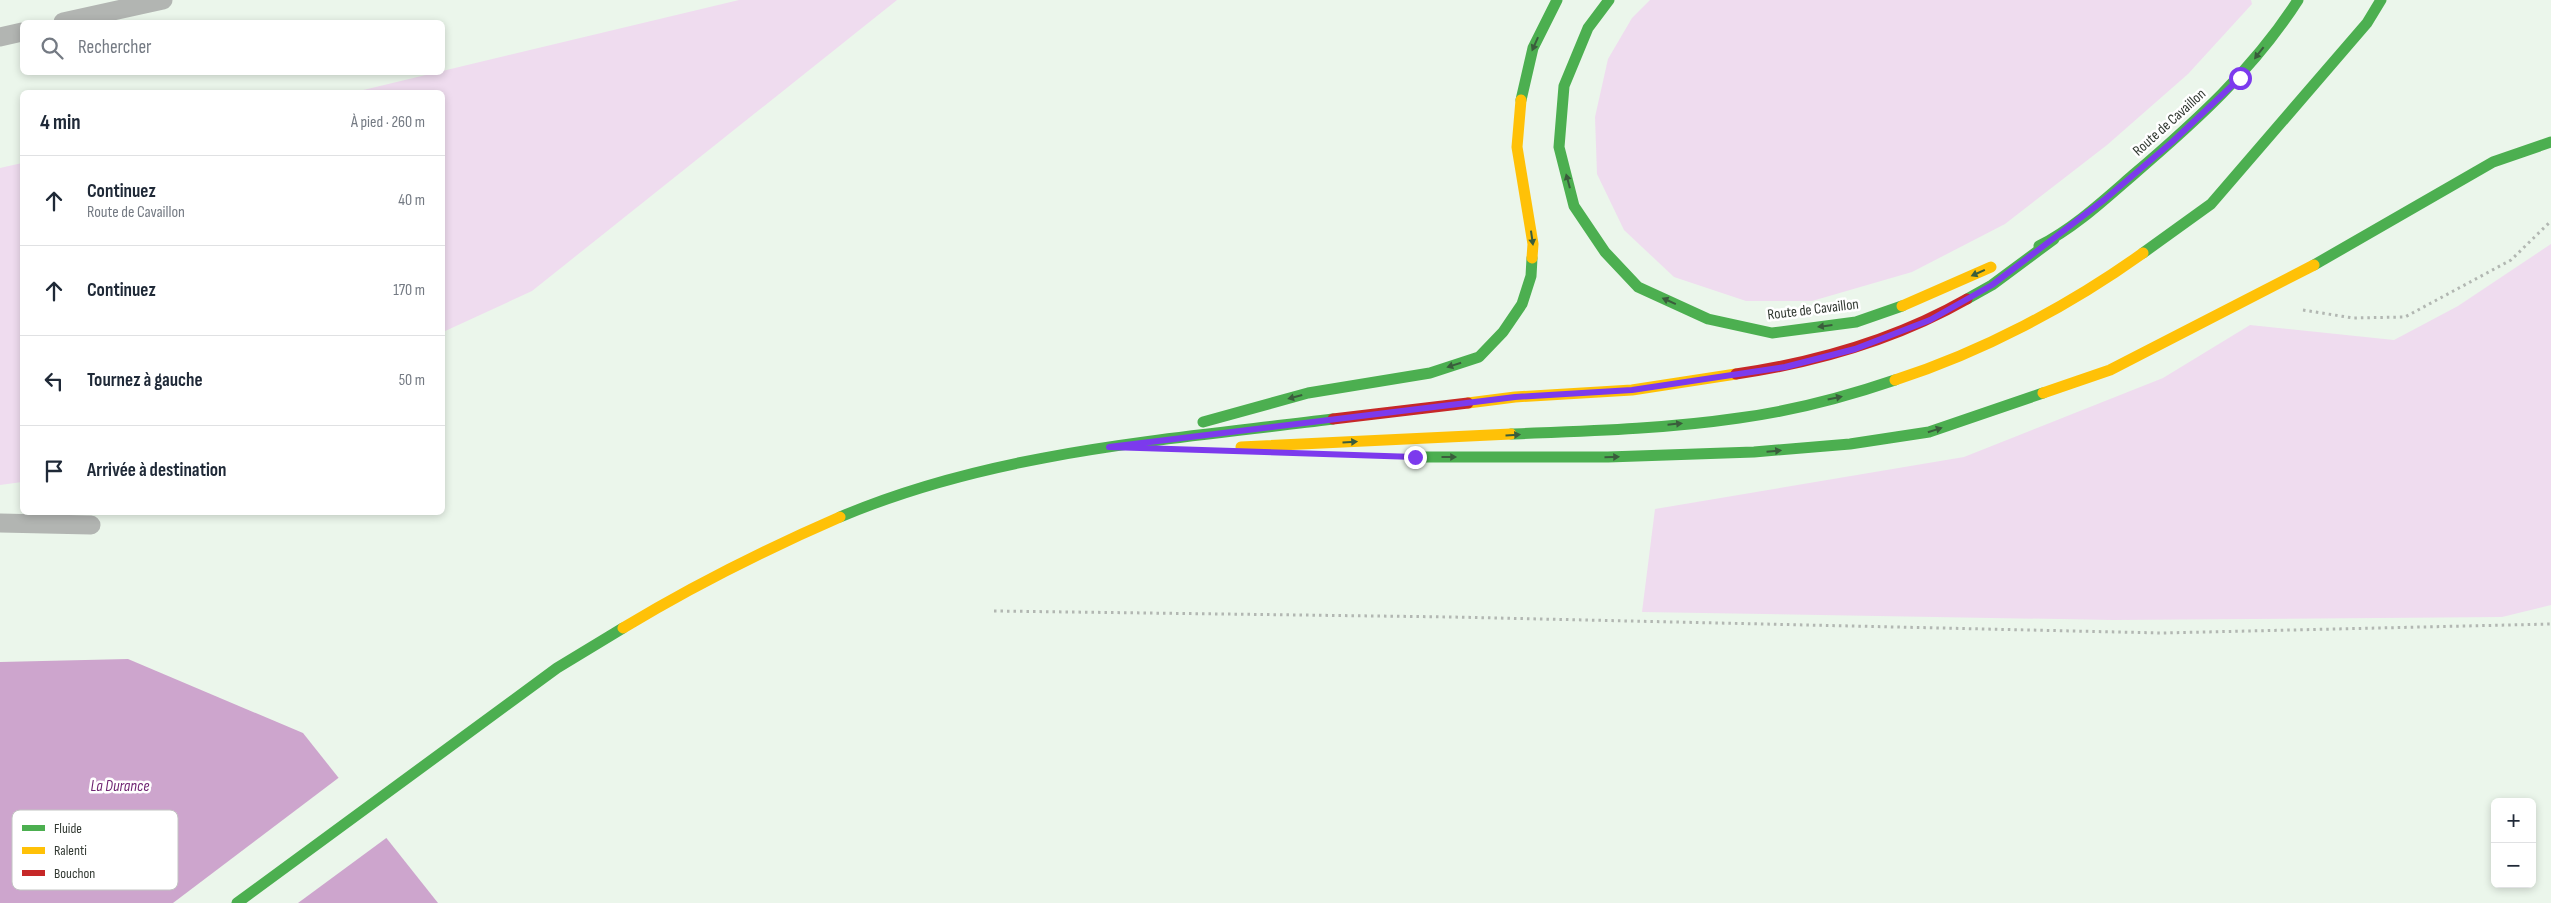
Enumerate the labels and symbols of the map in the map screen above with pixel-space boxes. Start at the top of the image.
one-way arrow [1531,37,1539,51]
one-way arrow [2254,46,2265,59]
route start [2229,67,2252,90]
street label: Route de Cavaillon [2129,85,2210,160]
one-way arrow [1564,174,1572,189]
one-way arrow [1528,230,1536,246]
one-way arrow [1971,269,1985,277]
street label: Route de Cavaillon [1766,294,1860,325]
one-way arrow [1662,297,1676,305]
one-way arrow [1817,322,1833,330]
one-way arrow [1446,362,1461,369]
one-way arrow [1287,393,1302,401]
one-way arrow [1827,394,1843,402]
one-way arrow [1667,420,1683,428]
one-way arrow [1928,426,1943,434]
one-way arrow [1505,430,1521,438]
one-way arrow [1343,438,1359,446]
route end [1404,446,1427,469]
one-way arrow [1766,446,1782,454]
one-way arrow [1604,452,1620,460]
one-way arrow [1442,453,1458,461]
water label: La Durance [91,777,149,796]
legend [12,810,178,890]
text: Fluide [54,820,82,837]
text: Ralenti [54,842,87,859]
text: Bouchon [54,865,95,882]

